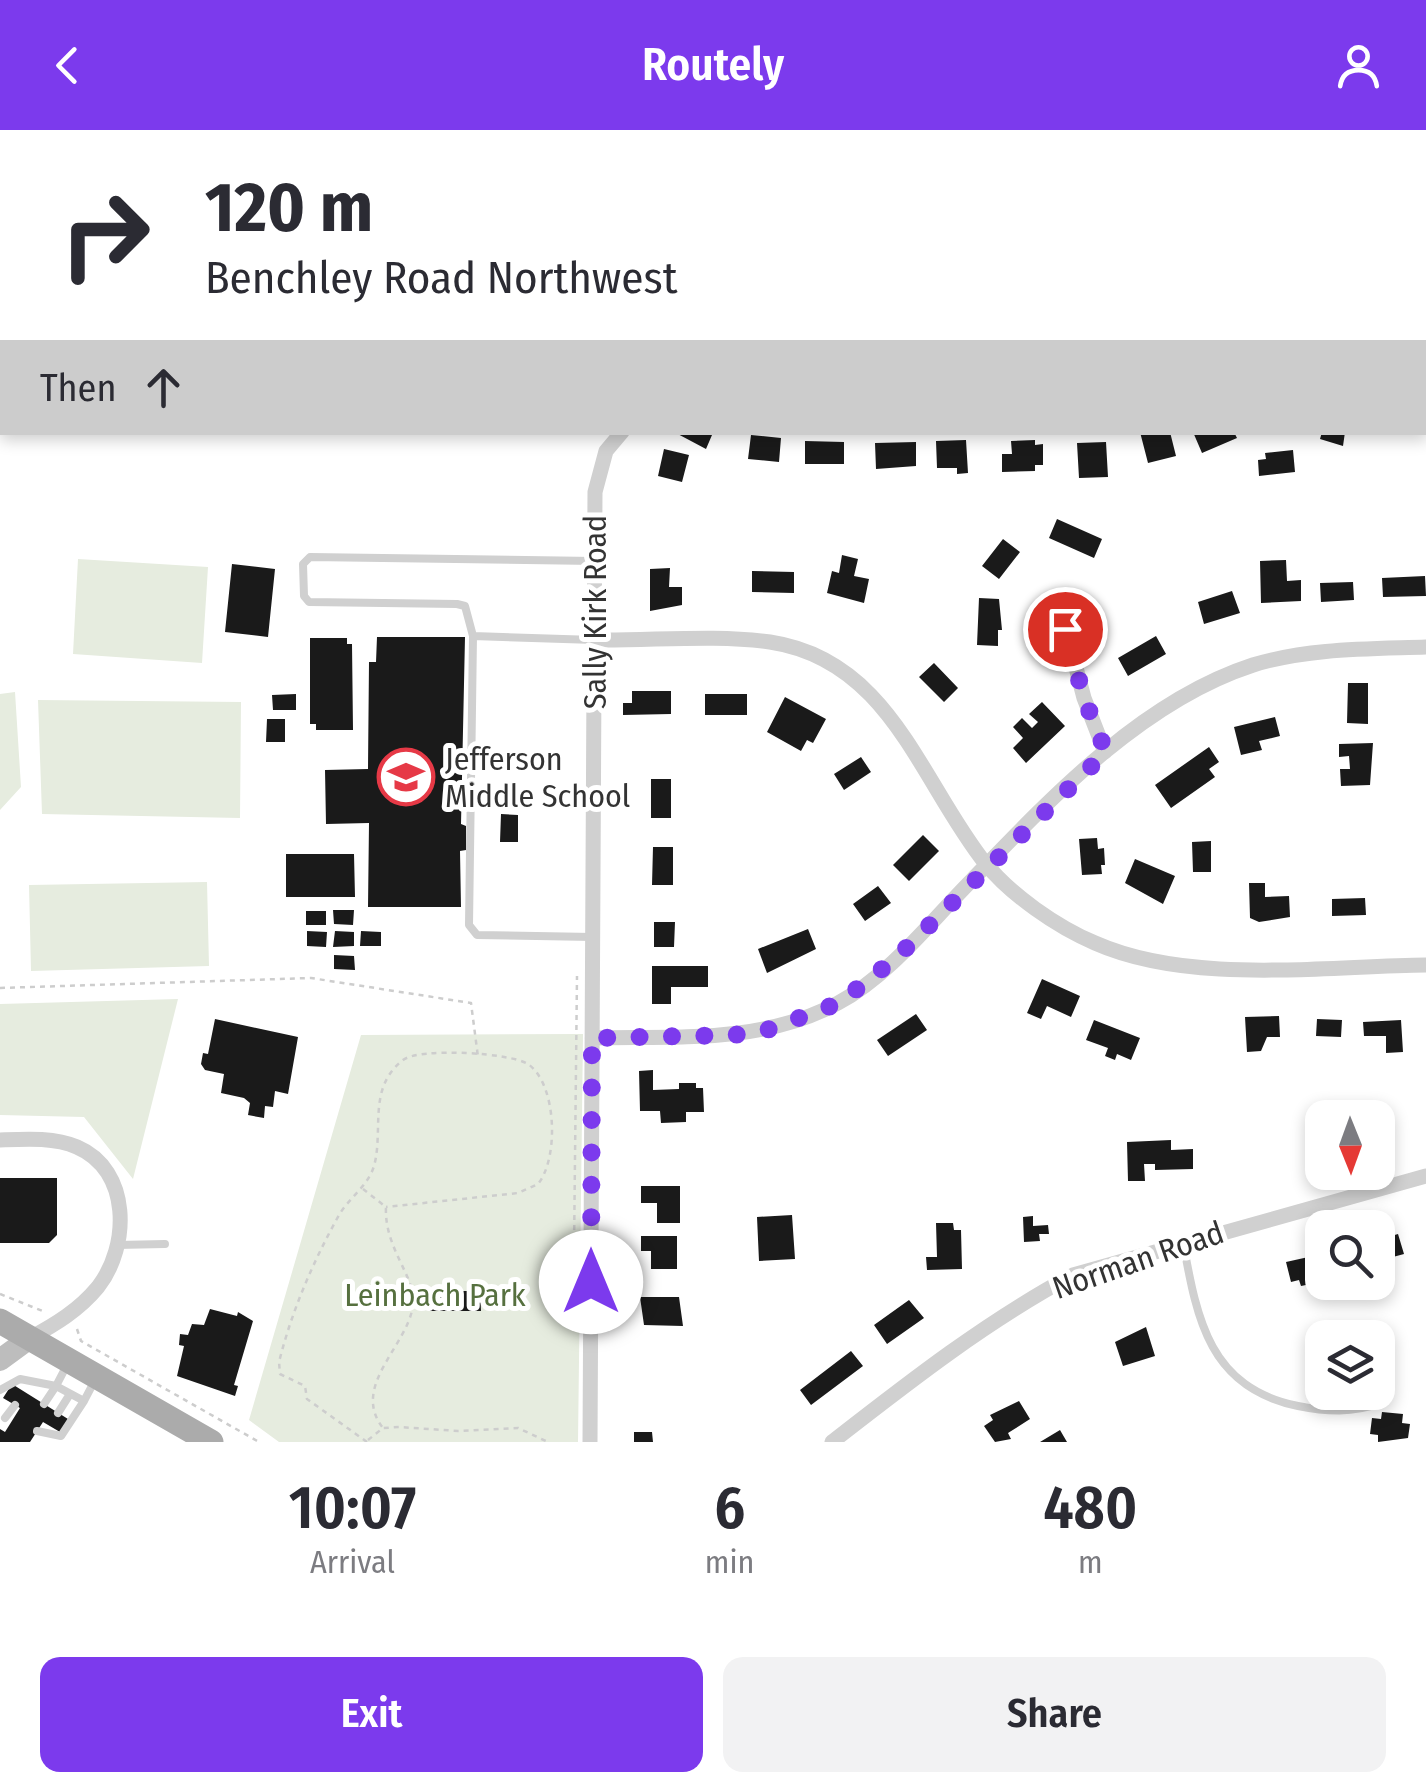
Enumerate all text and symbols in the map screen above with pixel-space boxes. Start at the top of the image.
icon: back [40,38,95,93]
text: Routely [642,38,784,92]
icon: person [1331,38,1386,93]
text: 120 m [205,166,373,250]
icon: right [40,170,170,300]
text: Benchley Road Northwest [205,251,678,305]
icon: ahead [136,360,191,415]
text: Then [40,365,116,411]
street label: Sally Kirk Road [576,515,614,709]
pin [1023,587,1108,672]
icon: arrive [1038,602,1093,657]
place label: Jefferson Middle School [445,740,630,815]
school or university icon: Jefferson Middle School [376,747,436,807]
north arrow [1305,1100,1395,1190]
map controls [1305,1100,1395,1410]
button: search [1305,1210,1395,1300]
street label: Norman Road [1047,1213,1229,1307]
position arrow [539,1230,643,1334]
park label: Leinbach Park [344,1276,526,1314]
button: layers [1305,1320,1395,1410]
text: 10:07 [289,1472,416,1544]
text: 6 [714,1472,745,1544]
text: 480 [1043,1472,1137,1544]
text: Arrival [310,1543,395,1581]
text: min [705,1543,754,1581]
text: m [1078,1543,1102,1581]
button: Exit [40,1657,703,1772]
button: Share [723,1657,1386,1772]

